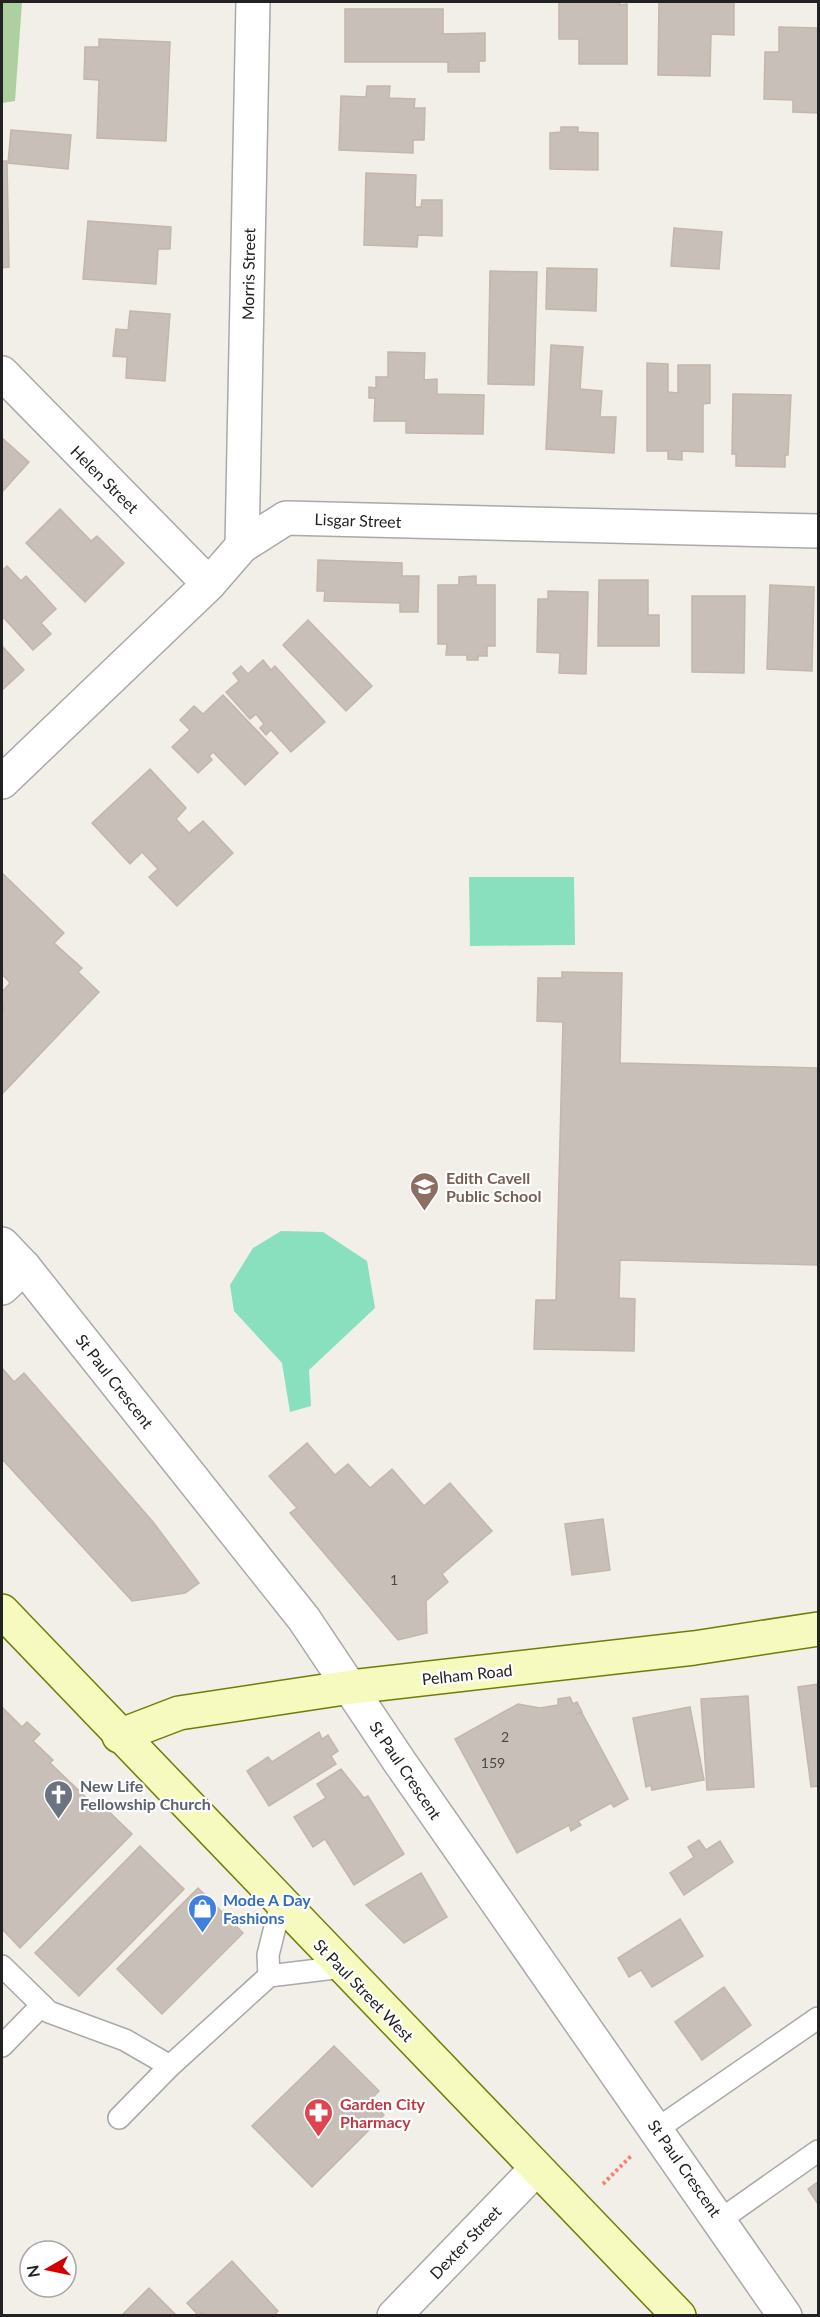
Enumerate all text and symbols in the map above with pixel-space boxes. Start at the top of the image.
street label: Morris Street [238,227,258,320]
street label: Helen Street [67,441,143,517]
street label: Lisgar Street [314,509,402,531]
place label: Edith Cavell Public School [446,1168,541,1205]
school or university icon: Edith Cavell Public School [409,1170,441,1212]
street label: St Paul Crescent [72,1330,158,1432]
house number: 1 [390,1571,398,1588]
street label: Pelham Road [421,1660,513,1688]
street label: St Paul Crescent [366,1717,446,1823]
house number: 2 [501,1728,509,1745]
house number: 159 [481,1754,505,1771]
place label: New Life Fellowship Church [80,1776,211,1813]
church icon: New Life Fellowship Church [43,1778,75,1820]
place label: Mode A Day Fashions [223,1890,311,1927]
shop icon: Mode A Day Fashions [186,1892,218,1934]
street label: St Paul Street West [310,1935,418,2045]
place label: Garden City Pharmacy [340,2094,426,2131]
pharmacy icon: Garden City Pharmacy [303,2096,335,2138]
street label: St Paul Crescent [644,2116,726,2220]
street label: Dexter Street [425,2201,505,2282]
north arrow [18,2239,78,2299]
text: N [22,2264,43,2279]

